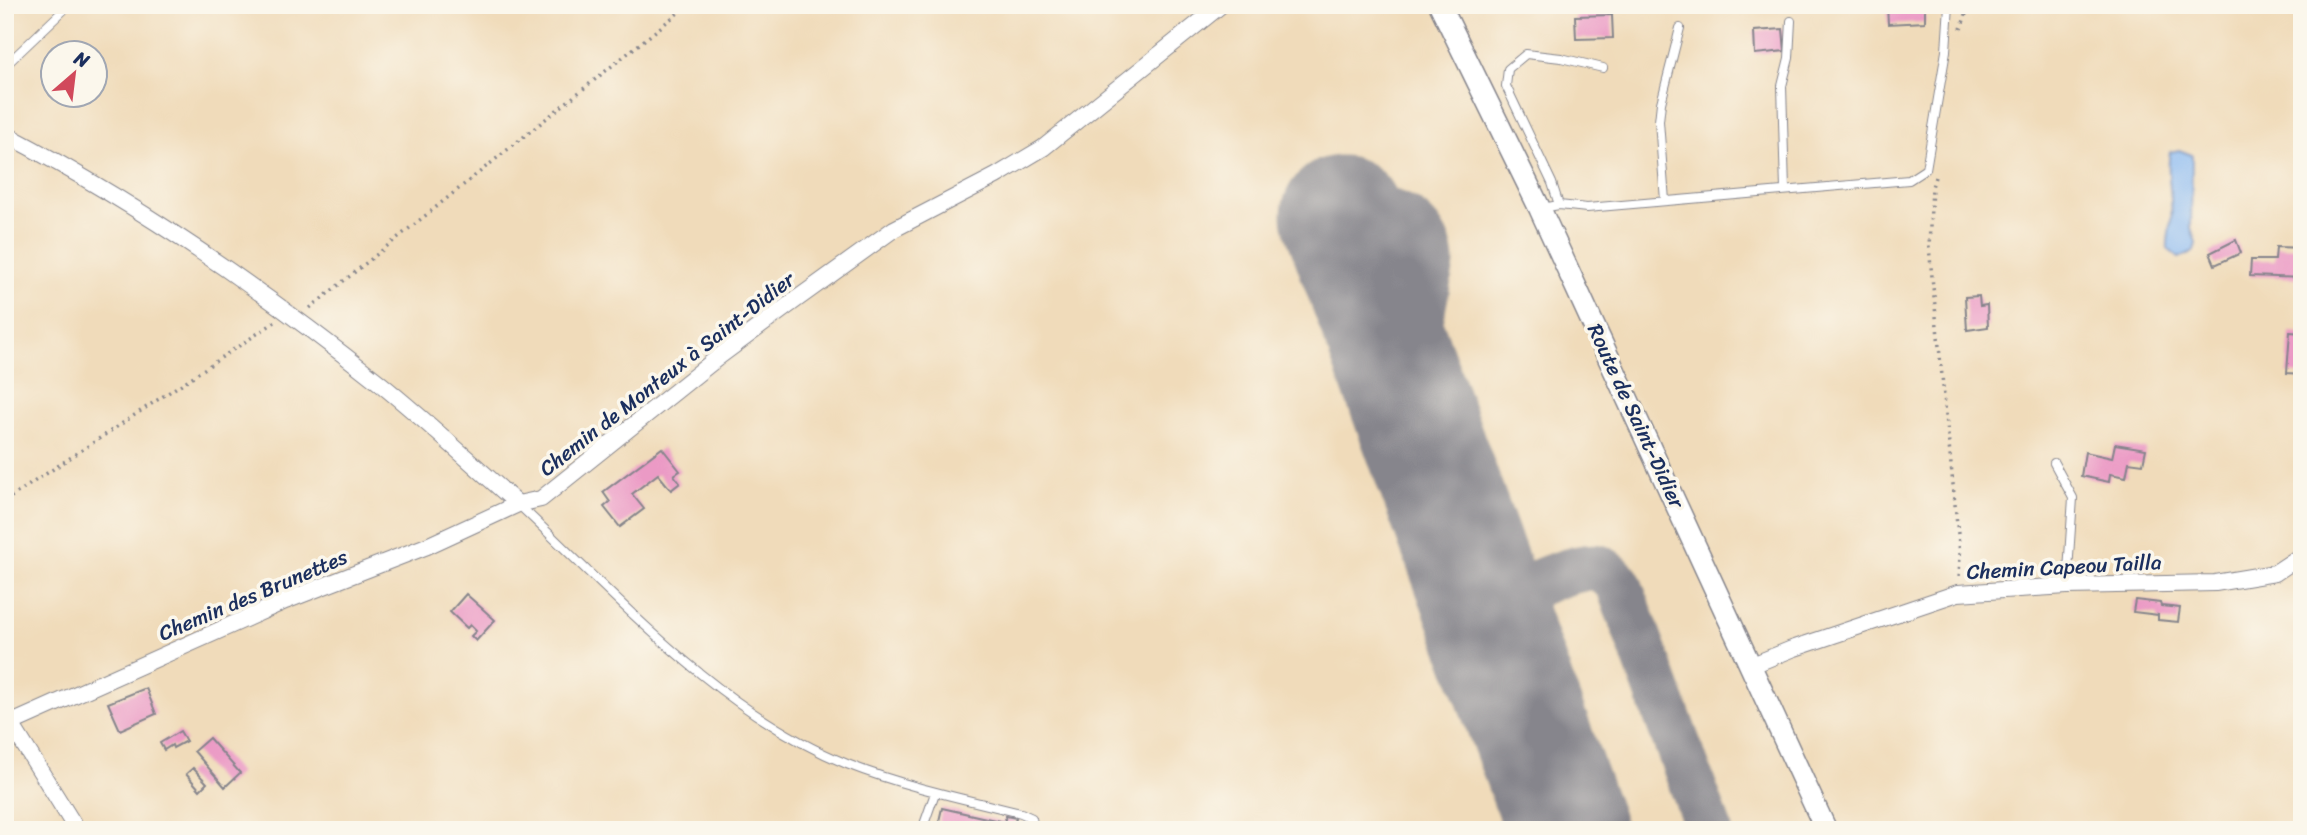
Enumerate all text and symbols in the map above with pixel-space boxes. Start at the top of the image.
north arrow [38,38,108,108]
text: N [67,41,96,77]
street label: Chemin de Monteux à Saint-Didier [531,261,805,486]
street label: Route de Saint-Didier [1576,317,1696,516]
street label: Chemin des Brunettes [152,538,354,652]
street label: Chemin Capeou Tailla [1966,543,2163,591]

